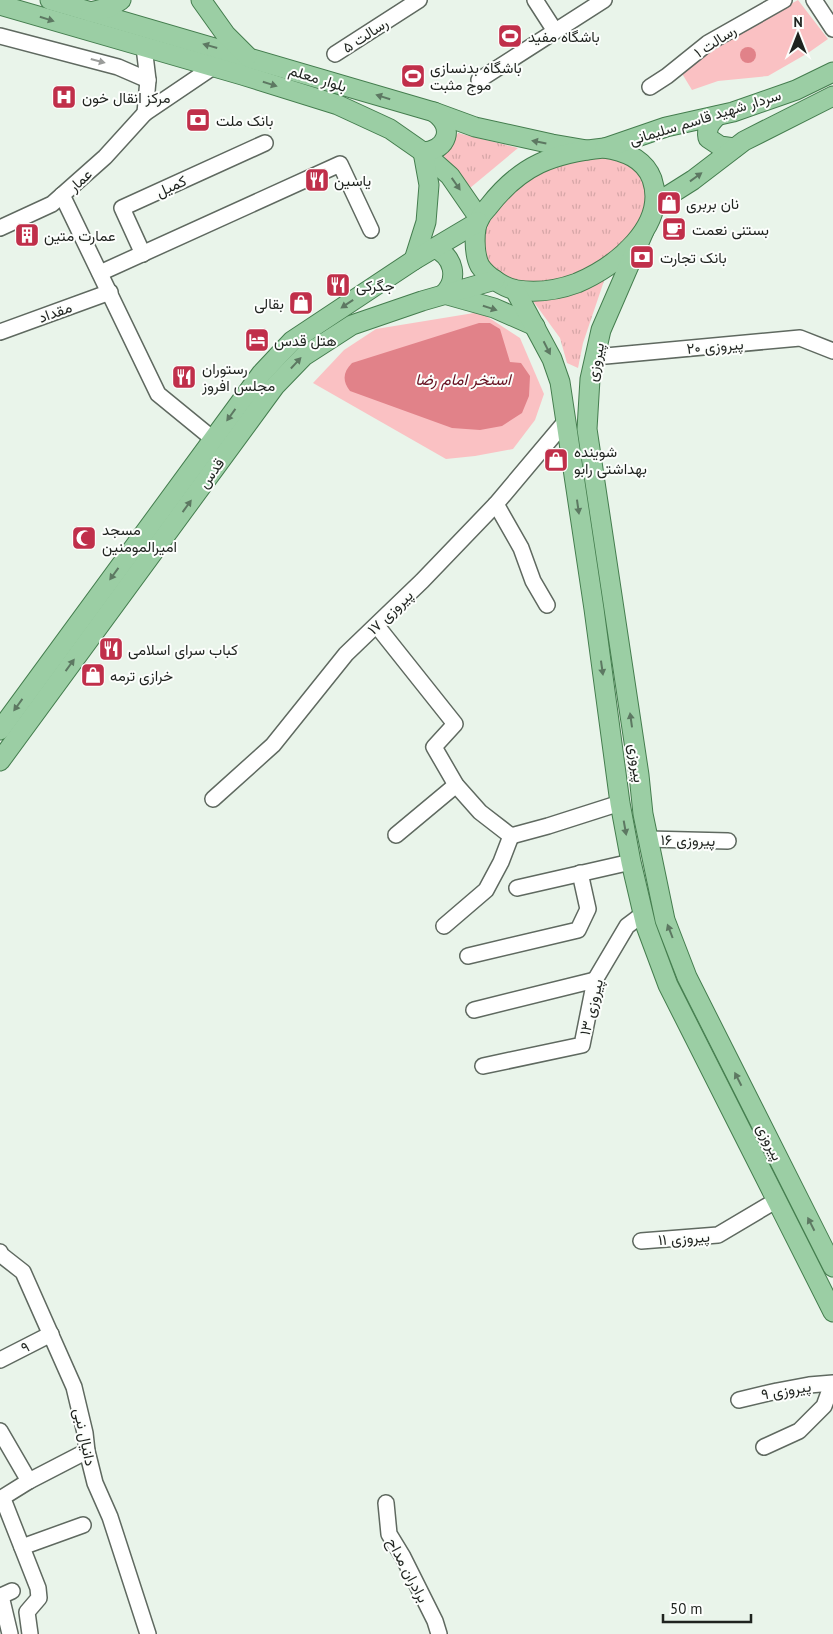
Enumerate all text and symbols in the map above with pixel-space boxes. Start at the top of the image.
north arrow [773,10,823,60]
street label: رسالت ۵ [339,13,391,57]
text: N [793,13,803,31]
one-way arrow [39,15,54,23]
street label: رسالت ۱ [690,20,740,62]
sports icon: باشگاه مفید [497,23,523,49]
place label: باشگاه مفید [528,27,600,46]
one-way arrow [203,42,218,50]
one-way arrow [90,58,105,66]
place label: باشگاه بدنسازی موج مثبت [430,58,522,96]
street label: بلوار معلم [287,60,349,97]
sports icon: باشگاه بدنسازی موج مثبت [400,63,426,89]
one-way arrow [263,80,278,88]
hospital icon: مرکز انقال خون [51,84,77,110]
street label: سردار شهید قاسم سلیمانی [627,85,784,150]
place label: مرکز انقال خون [82,88,170,107]
one-way arrow [375,93,390,101]
bank icon: بانک ملت [185,107,211,133]
place label: بانک ملت [216,111,273,130]
one-way arrow [530,137,546,145]
street label: عمار [63,164,96,196]
restaurant icon: یاسین [304,167,330,193]
street label: کمیل [153,171,189,201]
place label: یاسین [334,171,371,191]
one-way arrow [689,172,703,182]
one-way arrow [451,178,461,191]
shop icon: نان بربری [656,190,682,216]
place label: نان بربری [686,194,739,214]
cafe icon: بستنی نعمت [661,216,687,242]
place label: بستنی نعمت [692,220,769,240]
building icon: عمارت متین [14,222,40,248]
place label: عمارت متین [44,226,116,246]
bank icon: بانک تجارت [629,244,655,270]
place label: بانک تجارت [660,248,727,267]
restaurant icon: جگرکی [325,272,351,298]
place label: جگرکی [356,276,395,296]
shop icon: بقالی [288,290,314,316]
place label: بقالی [254,294,284,314]
street label: مقداد [36,297,74,327]
one-way arrow [341,299,354,309]
one-way arrow [483,304,498,312]
hotel icon: هتل قدس [244,327,270,353]
place label: هتل قدس [274,331,337,351]
street label: پیروزی ۲۰ [686,334,744,359]
one-way arrow [543,341,551,355]
street label: پیروزی [582,341,609,383]
one-way arrow [290,358,302,370]
place label: رستوران مجلس افروز [201,359,275,396]
restaurant icon: رستوران مجلس افروز [171,364,197,390]
water label: استخر امام رضا [415,369,513,390]
one-way arrow [226,408,236,422]
place label: شوینده بهداشتی رابو [574,442,647,479]
shop icon: شوینده بهداشتی رابو [543,447,569,473]
street label: قدس [194,454,229,492]
one-way arrow [182,499,192,513]
one-way arrow [574,499,582,515]
place label: مسجد امیرالمومنین [102,520,177,557]
mosque icon: مسجد امیرالمومنین [71,525,97,551]
one-way arrow [109,567,120,580]
street label: پیروزی ۱۷ [363,586,418,639]
restaurant icon: کباب سرای اسلامی [98,636,124,662]
place label: کباب سرای اسلامی [128,640,238,660]
one-way arrow [65,659,75,672]
one-way arrow [598,660,606,676]
shop icon: خرازی ترمه [80,662,106,688]
place label: خرازی ترمه [110,666,173,686]
one-way arrow [13,698,23,712]
one-way arrow [626,712,634,728]
street label: پیروزی [624,742,649,784]
one-way arrow [621,821,629,837]
street label: پیروزی ۱۶ [660,830,716,851]
one-way arrow [666,924,673,939]
street label: پیروزی ۱۳ [575,977,608,1037]
one-way arrow [734,1071,742,1086]
street label: پیروزی [752,1120,787,1164]
one-way arrow [807,1217,815,1231]
street label: پیروزی ۱۱ [658,1227,711,1250]
street label: ۹ [17,1337,33,1357]
street label: پیروزی ۹ [760,1376,813,1405]
street label: دانیال نبی [69,1406,100,1468]
street label: برادران مداح [381,1534,433,1607]
scale bar [663,1592,750,1624]
text: 50 m [670,1599,703,1618]

